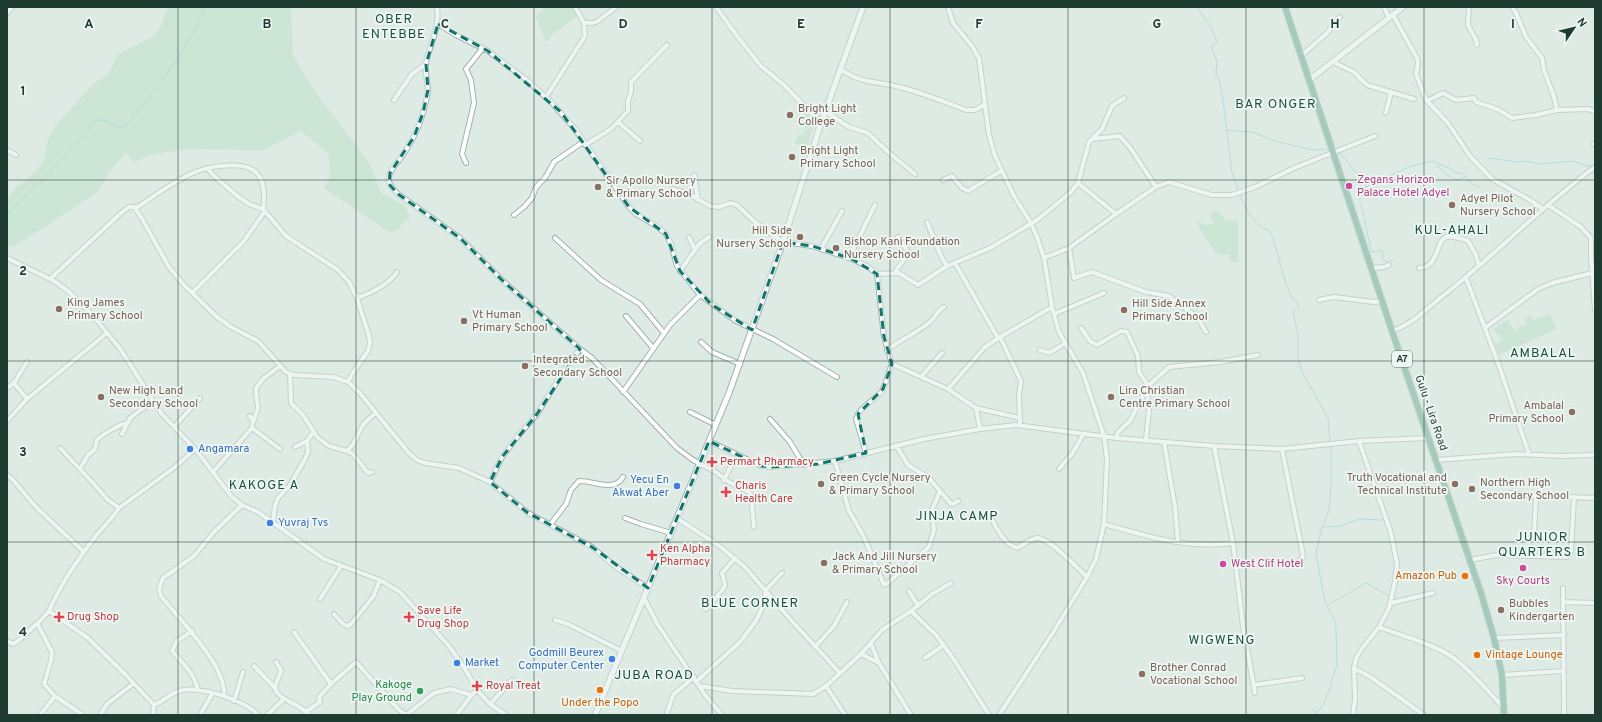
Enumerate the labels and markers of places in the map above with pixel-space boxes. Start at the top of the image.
place label: Bright Light College [798,102,857,129]
marker: Bright Light College [785,110,795,120]
place label: Bright Light Primary School [800,144,876,171]
marker: Bright Light Primary School [787,152,797,162]
place label: Zegans Horizon Palace Hotel Adyel [1357,173,1449,200]
place label: Sir Apollo Nursery & Primary School [606,174,696,201]
marker: Zegans Horizon Palace Hotel Adyel [1344,181,1354,191]
marker: Sir Apollo Nursery & Primary School [593,182,603,192]
place label: Adyel Pilot Nursery School [1460,192,1536,219]
marker: Adyel Pilot Nursery School [1447,200,1457,210]
place label: Hill Side Nursery School [716,224,792,251]
marker: Hill Side Nursery School [795,232,805,242]
place label: Bishop Kani Foundation Nursery School [844,235,960,262]
marker: Bishop Kani Foundation Nursery School [831,243,841,253]
place label: King James Primary School [67,296,143,323]
place label: Hill Side Annex Primary School [1132,297,1208,324]
marker: King James Primary School [54,304,64,314]
marker: Hill Side Annex Primary School [1119,305,1129,315]
place label: Vt Human Primary School [472,308,548,335]
marker: Vt Human Primary School [459,316,469,326]
place label: Integrated Secondary School [533,353,622,380]
marker: Integrated Secondary School [520,361,530,371]
place label: New High Land Secondary School [109,384,198,411]
place label: Lira Christian Centre Primary School [1119,384,1230,411]
marker: New High Land Secondary School [96,392,106,402]
marker: Lira Christian Centre Primary School [1106,392,1116,402]
place label: Ambalal Primary School [1488,399,1564,426]
marker: Ambalal Primary School [1567,407,1577,417]
place label: Angamara [198,442,249,456]
marker: Angamara [185,444,195,454]
place label: Permart Pharmacy [720,455,814,469]
marker: Permart Pharmacy [707,457,717,467]
place label: Green Cycle Nursery & Primary School [829,471,931,498]
place label: Truth Vocational and Technical Institute [1347,471,1447,498]
place label: Yecu En Akwat Aber [612,473,670,500]
place label: Northern High Secondary School [1480,476,1569,503]
place label: Charis Health Care [735,479,793,506]
marker: Green Cycle Nursery & Primary School [816,479,826,489]
marker: Truth Vocational and Technical Institute [1450,479,1460,489]
marker: Yecu En Akwat Aber [672,481,682,491]
marker: Northern High Secondary School [1467,484,1477,494]
marker: Charis Health Care [720,486,732,498]
place label: Yuvraj Tvs [278,516,328,530]
marker: Yuvraj Tvs [265,518,275,528]
place label: Ken Alpha Pharmacy [660,542,710,569]
marker: Ken Alpha Pharmacy [647,550,657,560]
place label: Jack And Jill Nursery & Primary School [832,550,937,577]
place label: West Clif Hotel [1231,557,1303,571]
marker: Jack And Jill Nursery & Primary School [819,558,829,568]
marker: West Clif Hotel [1218,559,1228,569]
marker: Sky Courts [1518,563,1528,573]
place label: Amazon Pub [1395,569,1457,583]
marker: Amazon Pub [1460,571,1470,581]
place label: Sky Courts [1496,574,1550,588]
place label: Bubbles Kindergarten [1509,597,1575,624]
place label: Save Life Drug Shop [417,604,469,631]
marker: Bubbles Kindergarten [1496,605,1506,615]
place label: Drug Shop [67,610,119,624]
marker: Drug Shop [54,612,64,622]
marker: Save Life Drug Shop [404,612,414,622]
place label: Godmill Beurex Computer Center [518,646,605,673]
place label: Vintage Lounge [1485,648,1563,662]
marker: Vintage Lounge [1472,650,1482,660]
marker: Godmill Beurex Computer Center [607,654,617,664]
place label: Market [465,656,499,670]
marker: Market [452,658,462,668]
place label: Brother Conrad Vocational School [1150,661,1237,688]
marker: Brother Conrad Vocational School [1137,669,1147,679]
place label: Kakoge Play Ground [351,678,412,705]
place label: Royal Treat [486,679,541,693]
marker: Royal Treat [471,680,483,692]
marker: Under the Popo [595,685,605,695]
marker: Kakoge Play Ground [415,686,425,696]
place label: Under the Popo [561,696,639,710]

